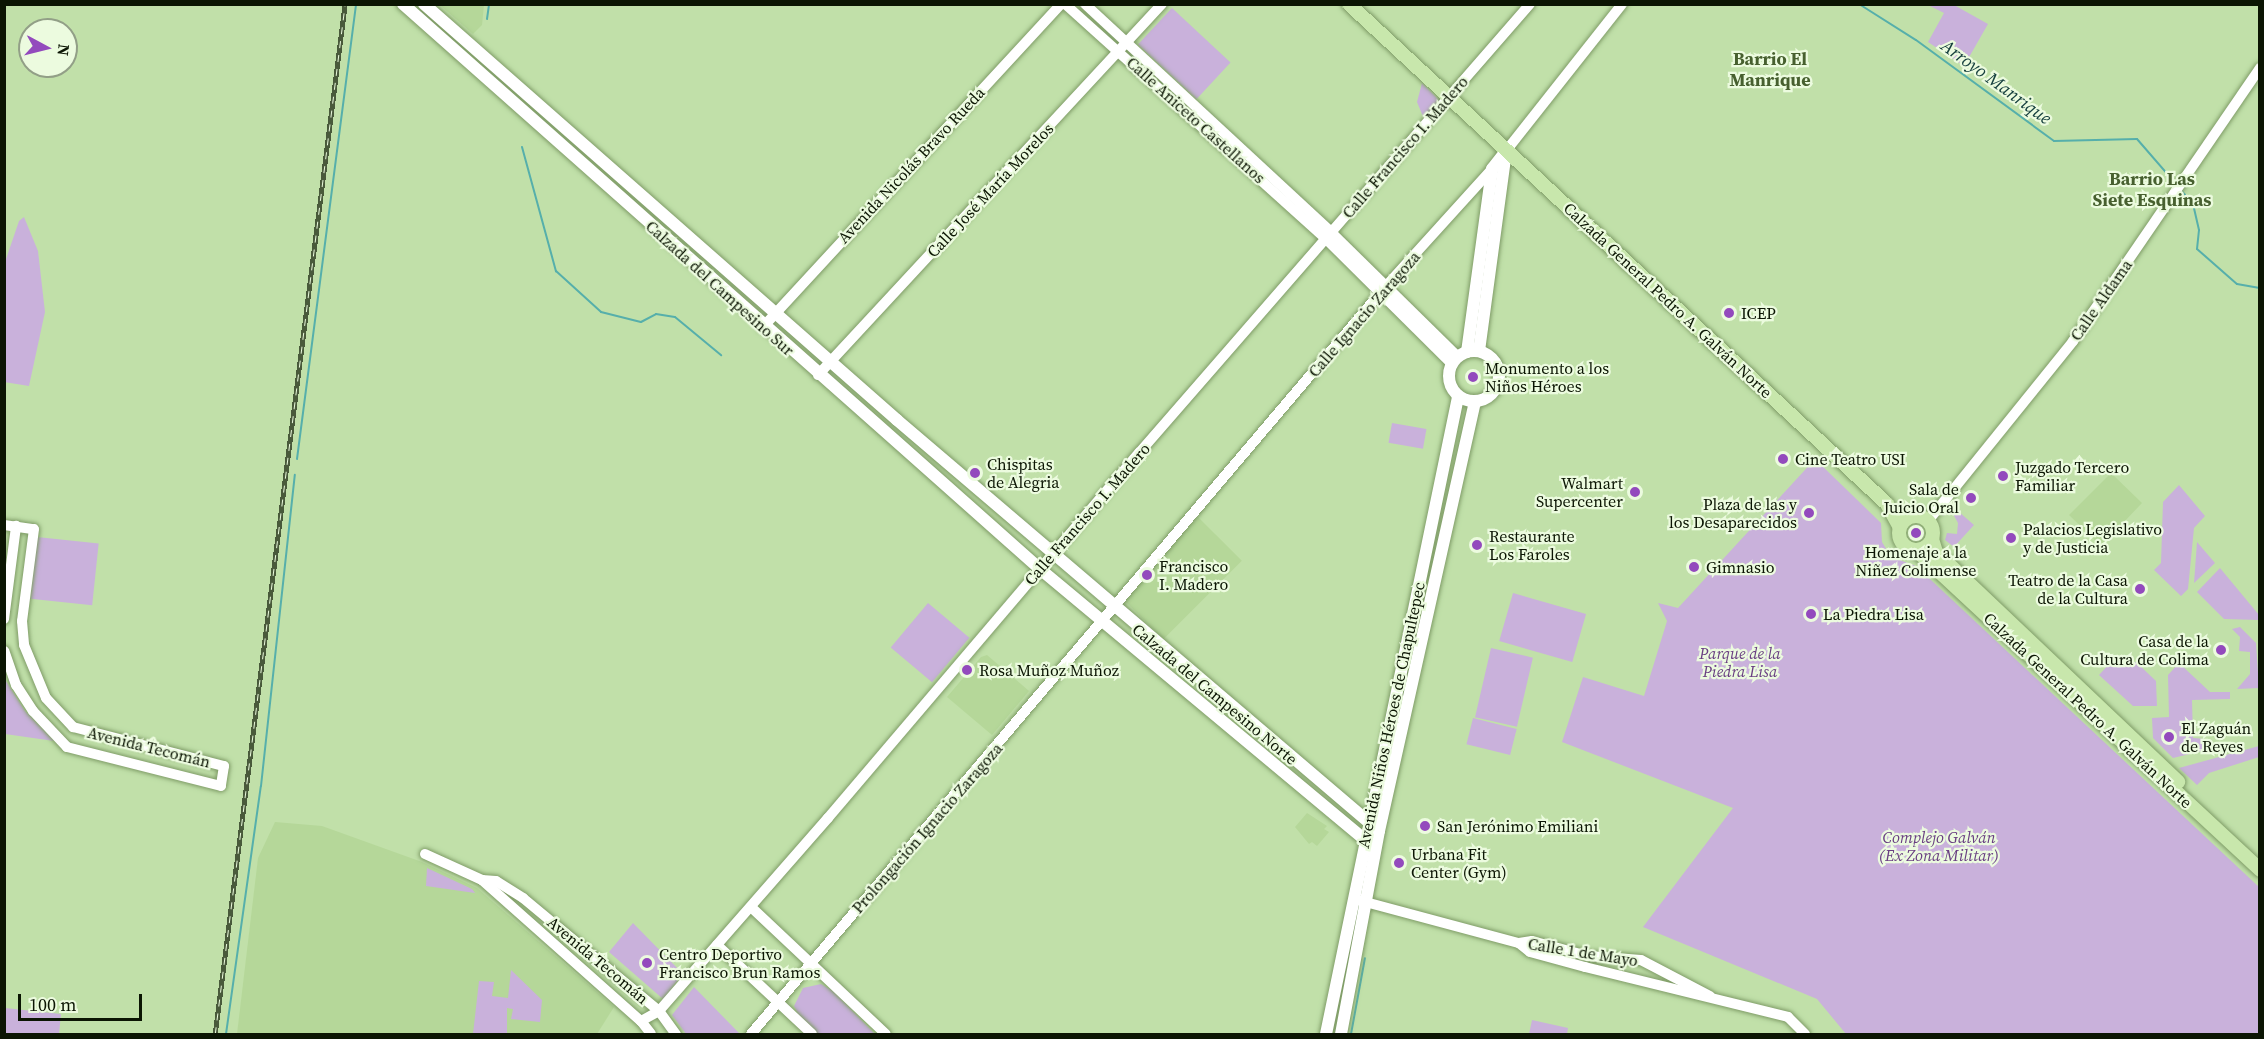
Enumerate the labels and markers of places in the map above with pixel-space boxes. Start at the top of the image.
place label: ICEP [1741,303,1776,323]
marker: ICEP [1722,306,1736,320]
place label: Monumento a los Niños Héroes [1485,358,1609,396]
marker: Monumento a los Niños Héroes [1466,370,1480,384]
place label: Cine Teatro USI [1795,449,1906,469]
marker: Cine Teatro USI [1776,452,1790,466]
place label: Chispitas de Alegria [987,454,1059,492]
place label: Juzgado Tercero Familiar [2015,457,2129,495]
marker: Chispitas de Alegria [968,466,982,480]
marker: Juzgado Tercero Familiar [1996,469,2010,483]
place label: Walmart Supercenter [1536,473,1623,511]
place label: Sala de Juicio Oral [1883,479,1959,517]
marker: Walmart Supercenter [1628,485,1642,499]
marker: Sala de Juicio Oral [1964,491,1978,505]
place label: Plaza de las y los Desaparecidos [1669,494,1797,532]
marker: Plaza de las y los Desaparecidos [1802,506,1816,520]
place label: Palacios Legislativo y de Justicia [2023,519,2162,557]
place label: Restaurante Los Faroles [1489,526,1575,564]
marker: Homenaje a la Niñez Colimense [1909,526,1923,540]
marker: Palacios Legislativo y de Justicia [2004,531,2018,545]
marker: Restaurante Los Faroles [1470,538,1484,552]
place label: Homenaje a la Niñez Colimense [1855,542,1977,580]
place label: Francisco I. Madero [1159,556,1228,594]
place label: Gimnasio [1706,557,1774,577]
marker: Gimnasio [1687,560,1701,574]
marker: Francisco I. Madero [1140,568,1154,582]
place label: Teatro de la Casa de la Cultura [2008,570,2128,608]
marker: Teatro de la Casa de la Cultura [2133,582,2147,596]
place label: La Piedra Lisa [1823,604,1924,624]
marker: La Piedra Lisa [1804,607,1818,621]
place label: Casa de la Cultura de Colima [2080,631,2209,669]
marker: Casa de la Cultura de Colima [2214,643,2228,657]
place label: Rosa Muñoz Muñoz [979,660,1119,680]
marker: Rosa Muñoz Muñoz [960,663,974,677]
place label: El Zaguán de Reyes [2181,718,2251,756]
marker: El Zaguán de Reyes [2162,730,2176,744]
place label: San Jerónimo Emiliani [1437,816,1598,836]
marker: San Jerónimo Emiliani [1418,819,1432,833]
place label: Urbana Fit Center (Gym) [1411,844,1507,882]
marker: Urbana Fit Center (Gym) [1392,856,1406,870]
place label: Centro Deportivo Francisco Brun Ramos [659,944,820,982]
marker: Centro Deportivo Francisco Brun Ramos [640,956,654,970]

